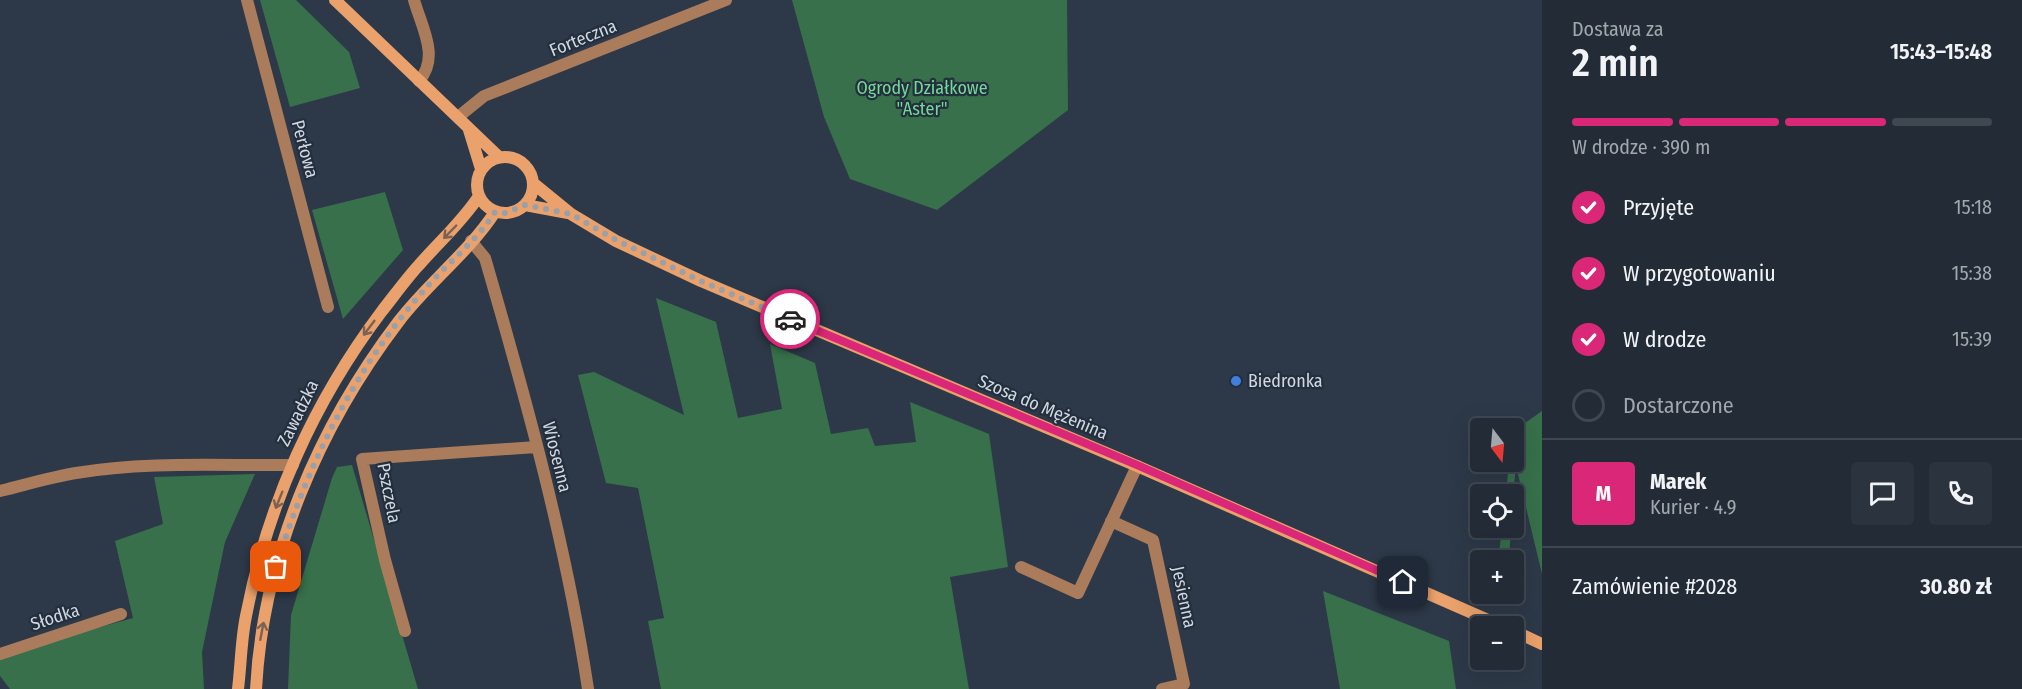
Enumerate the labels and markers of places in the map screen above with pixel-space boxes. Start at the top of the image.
place label: Biedronka [1248,370,1323,392]
marker: Biedronka [1229,374,1243,388]
pin [250,541,301,592]
pin [1377,556,1428,607]

